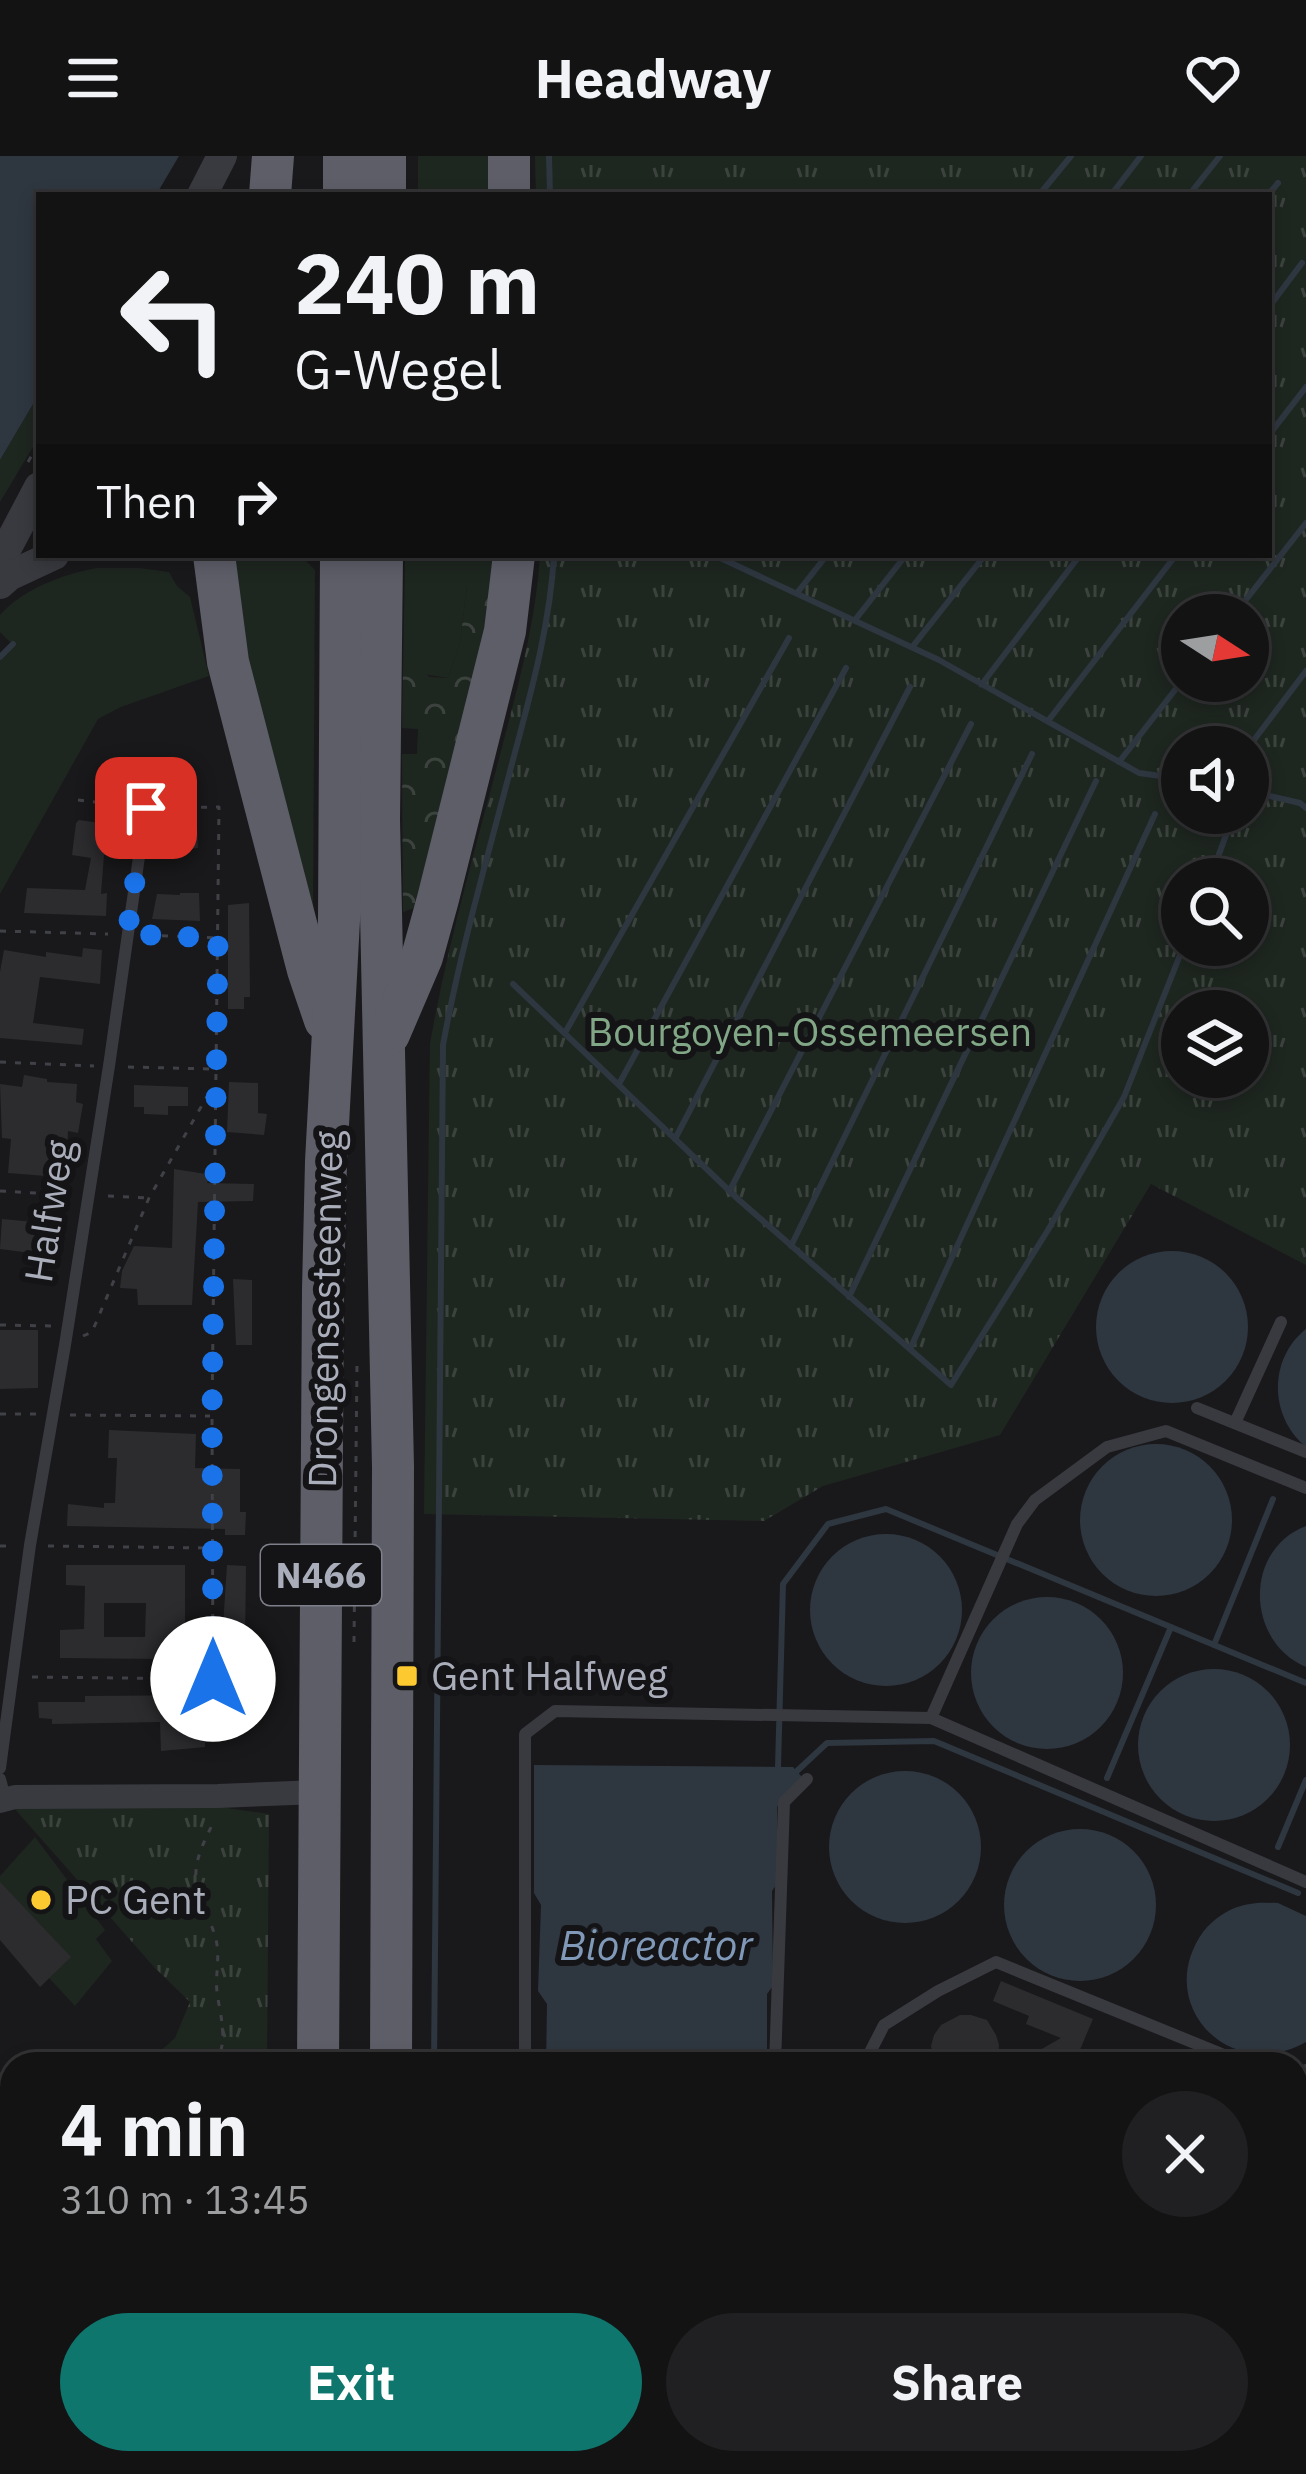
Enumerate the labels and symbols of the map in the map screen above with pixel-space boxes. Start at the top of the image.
north arrow [1161,594,1269,702]
pin [95,757,197,859]
park label: Bourgoyen-Ossemeersen [588,1006,1032,1057]
street label: Drongensesteenweg [296,1129,353,1488]
street label: Halfweg [12,1136,85,1286]
road number: N466 [261,1545,381,1605]
position arrow [150,1616,276,1742]
place label: Gent Halfweg [431,1650,668,1701]
marker: Gent Halfweg [394,1663,420,1689]
place label: PC Gent [65,1874,206,1925]
marker: PC Gent [28,1887,54,1913]
water label: Bioreactor [559,1917,755,1972]

